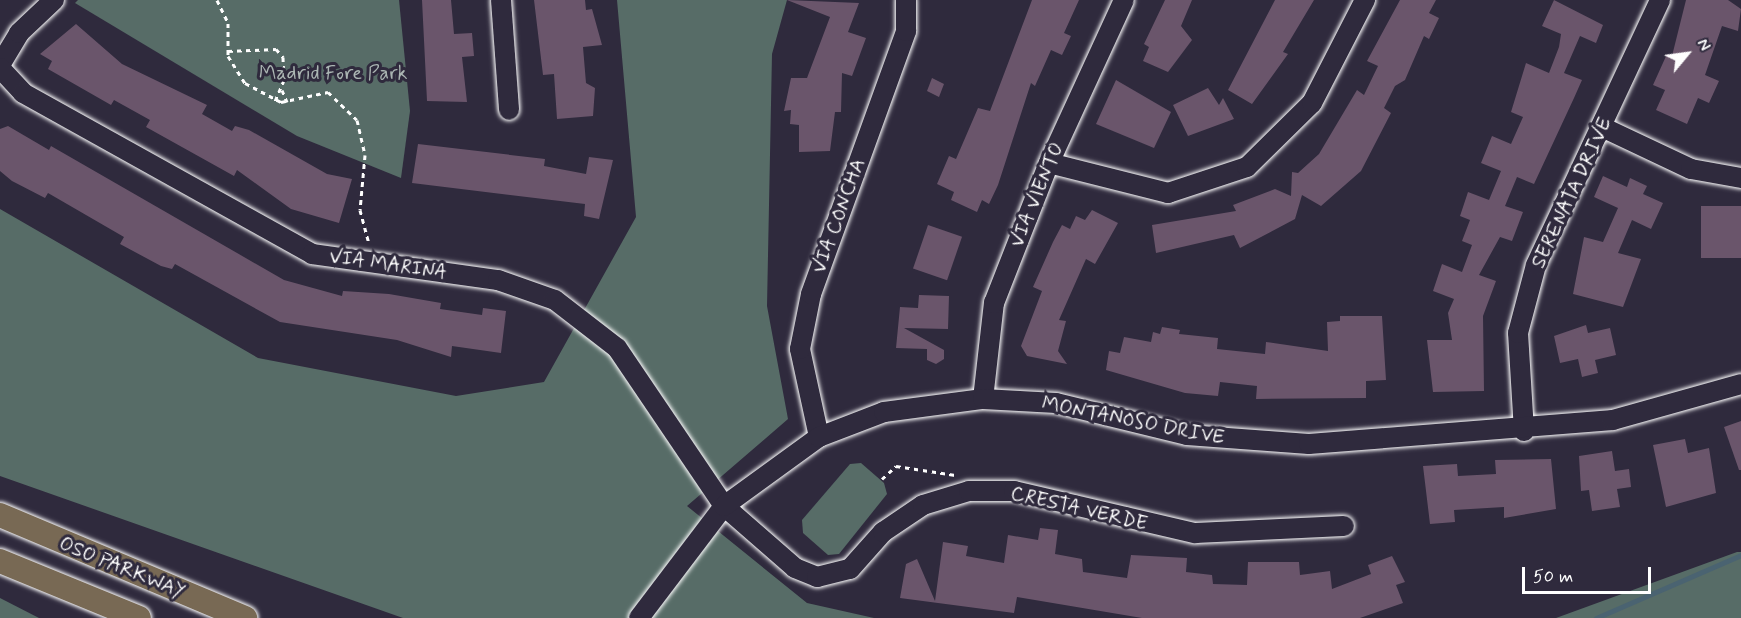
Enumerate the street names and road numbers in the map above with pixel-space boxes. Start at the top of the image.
street label: SERENATA DRIVE [1526,113,1618,273]
street label: VIA VIENTO [1004,137,1070,253]
street label: VIA CONCHA [807,155,871,277]
street label: VIA MARINA [327,245,449,285]
street label: MONTANOSO DRIVE [1038,391,1228,451]
street label: CRESTA VERDE [1008,481,1150,537]
street label: OSO PARKWAY [57,532,187,604]

